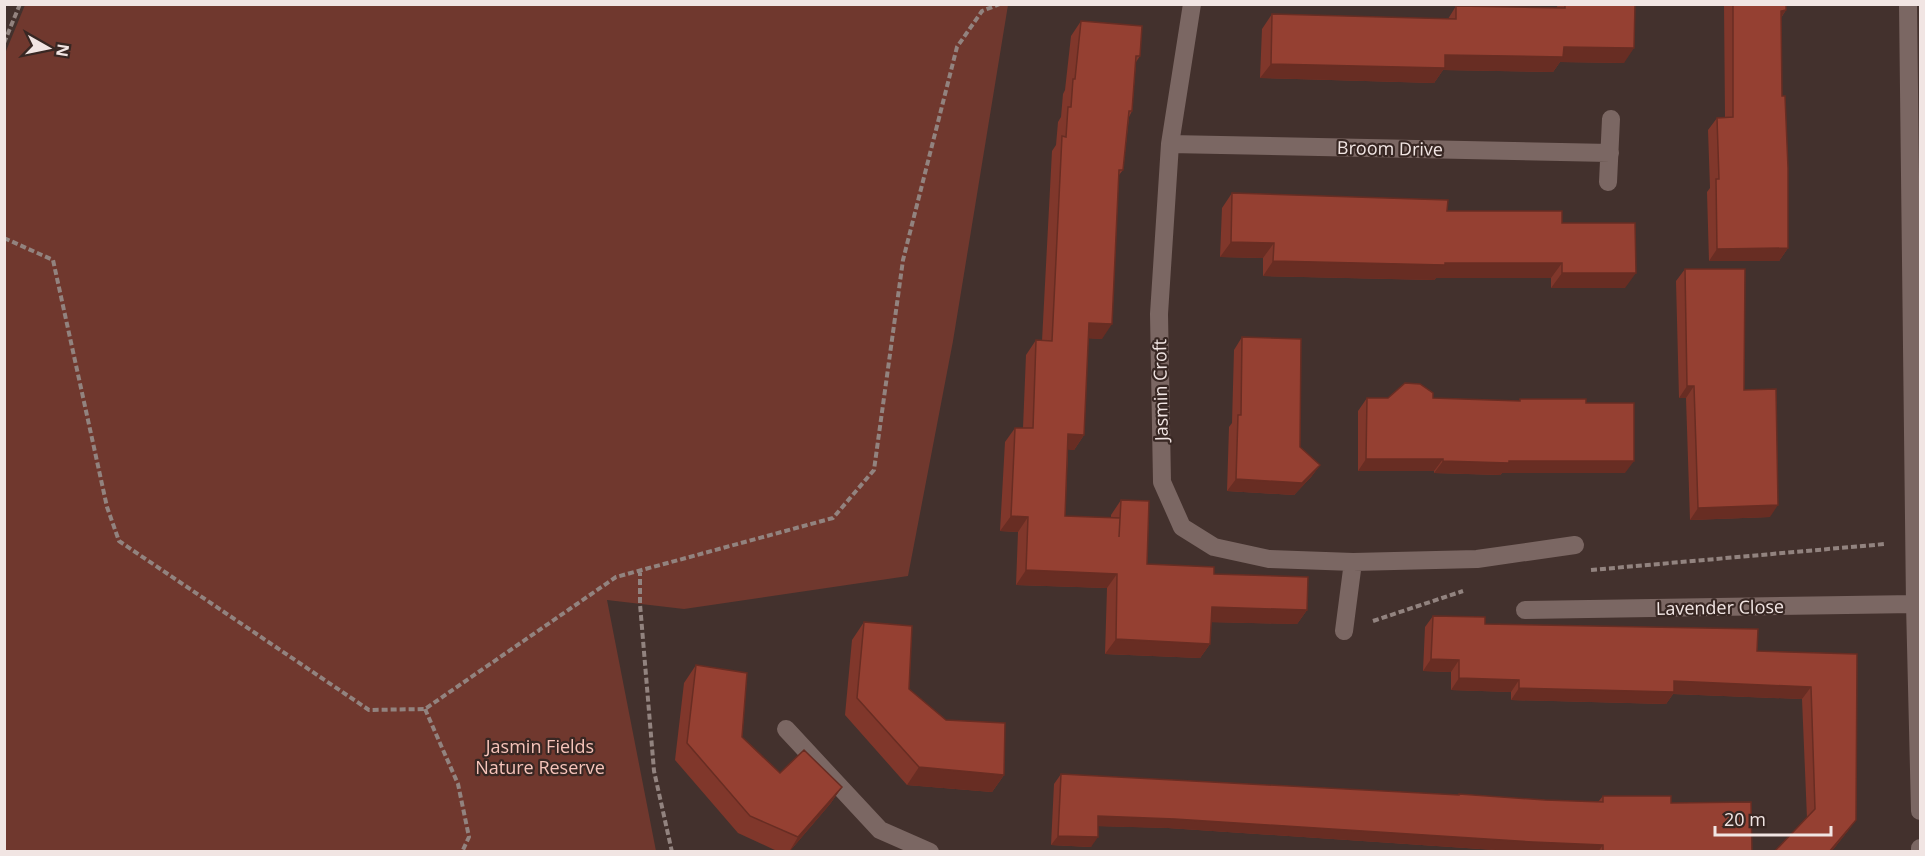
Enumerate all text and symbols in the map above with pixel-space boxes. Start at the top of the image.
north arrow [18,18,78,78]
text: N [51,42,75,58]
street label: Broom Drive [1337,135,1443,161]
street label: Jasmin Croft [1147,339,1173,443]
street label: Lavender Close [1656,594,1784,620]
park label: Jasmin Fields Nature Reserve [475,734,605,779]
scale bar [1715,799,1830,837]
text: 20 m [1724,807,1766,831]

